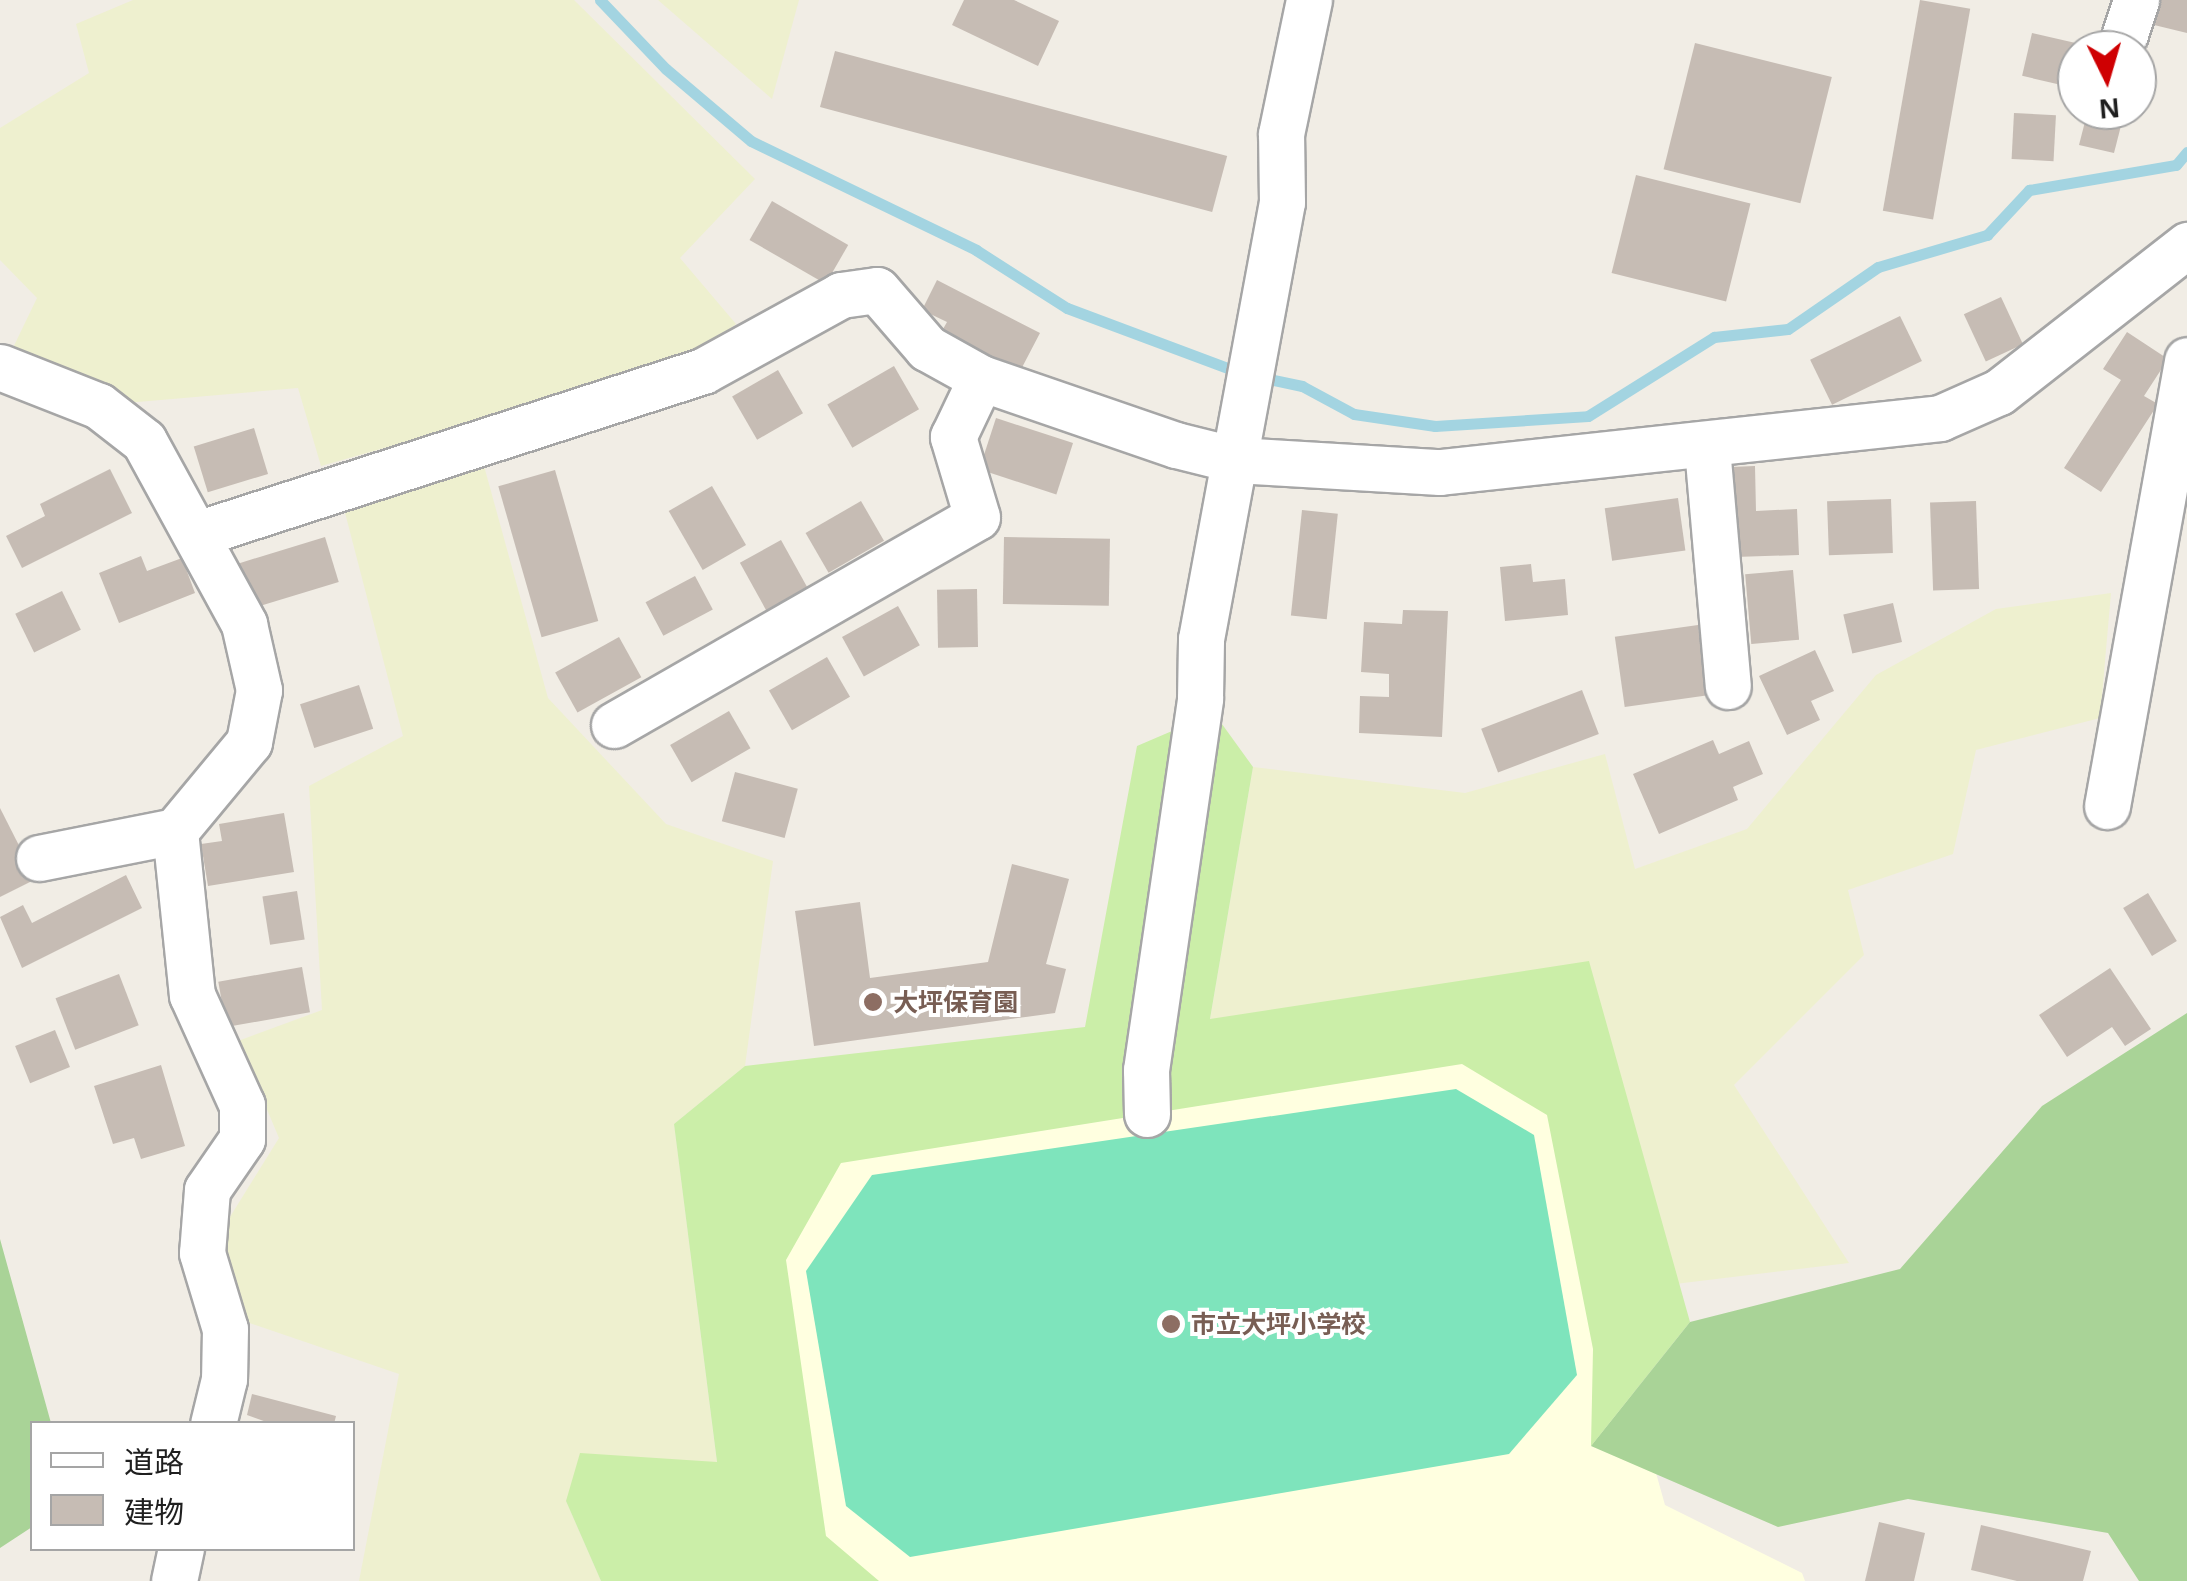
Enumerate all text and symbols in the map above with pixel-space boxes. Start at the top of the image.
north arrow [2057,30,2157,130]
text: N [2098,92,2121,125]
place label: 大坪保育園 [893,987,1018,1017]
marker: 大坪保育園 [862,991,884,1013]
place label: 市立大坪小学校 [1191,1309,1366,1339]
marker: 市立大坪小学校 [1160,1313,1182,1335]
legend [30,1421,355,1551]
text: 道路 [124,1446,184,1479]
text: 建物 [124,1496,184,1529]

